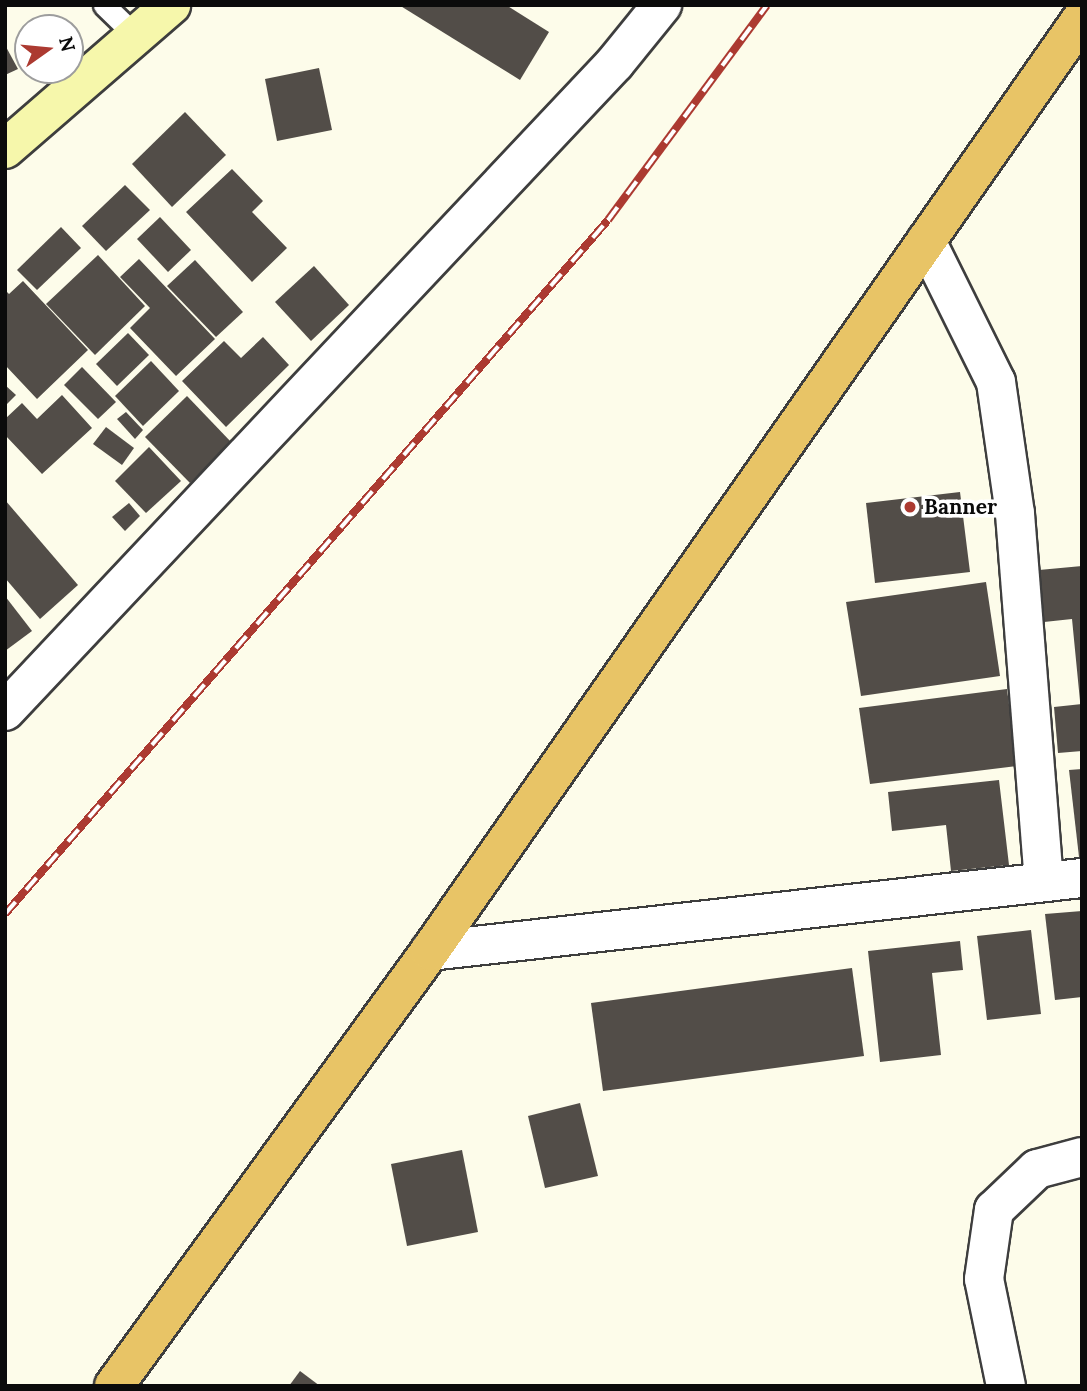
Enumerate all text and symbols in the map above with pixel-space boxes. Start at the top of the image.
north arrow [14,14,84,84]
text: N [54,34,81,54]
place label: Banner [924,494,997,520]
marker: Banner [902,499,918,515]

